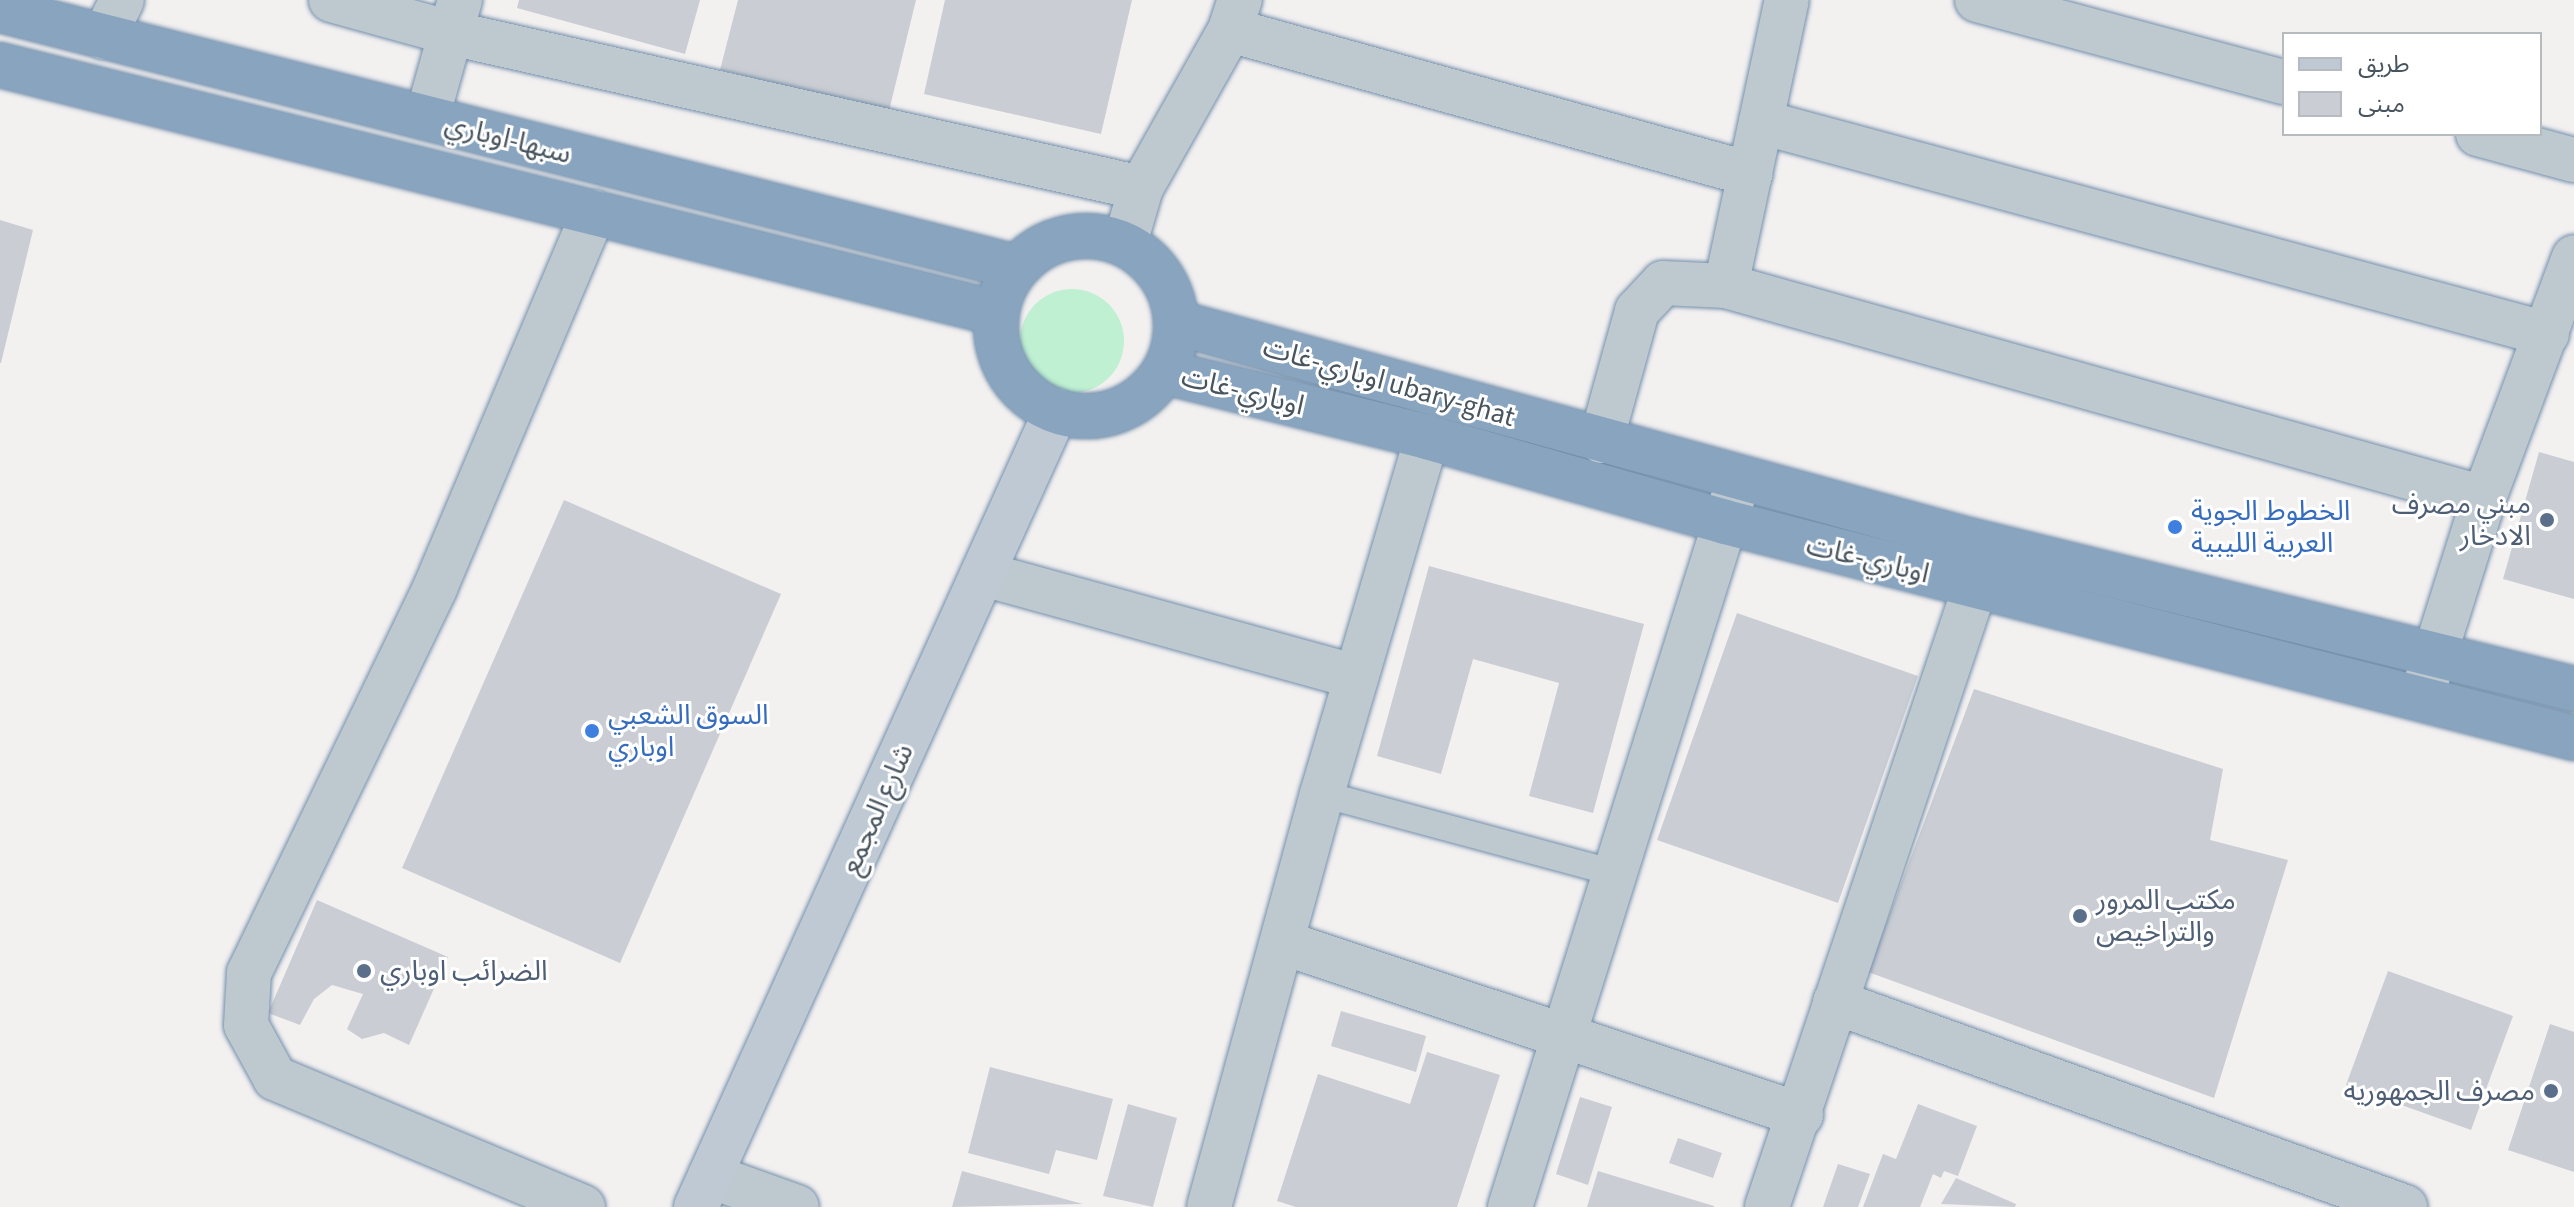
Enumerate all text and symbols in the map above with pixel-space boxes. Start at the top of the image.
legend [2282,32,2542,136]
text: طريق [2358,47,2410,82]
text: مبنى [2358,87,2405,122]
street label: سبها-اوباري [441,107,575,171]
street label: اوباري-غات ubary-ghat [1259,330,1519,434]
street label: اوباري-غات [1178,360,1308,422]
place label: مبني مصرف الادخار [2392,487,2531,553]
place label: الخطوط الجوية العربية الليبية [2191,494,2351,560]
marker: مبني مصرف الادخار [2538,511,2556,529]
marker: الخطوط الجوية العربية الليبية [2166,518,2184,536]
street label: اوباري-غات [1803,528,1933,590]
place label: السوق الشعبي اوباري [608,698,769,764]
marker: السوق الشعبي اوباري [583,722,601,740]
street label: شارع المجمع [833,739,921,879]
place label: مكتب المرور والتراخيص [2096,883,2236,949]
marker: مكتب المرور والتراخيص [2071,907,2089,925]
place label: الضرائب اوباري [380,954,548,988]
marker: الضرائب اوباري [355,962,373,980]
place label: مصرف الجمهوريه [2344,1074,2535,1108]
marker: مصرف الجمهوريه [2542,1082,2560,1100]

